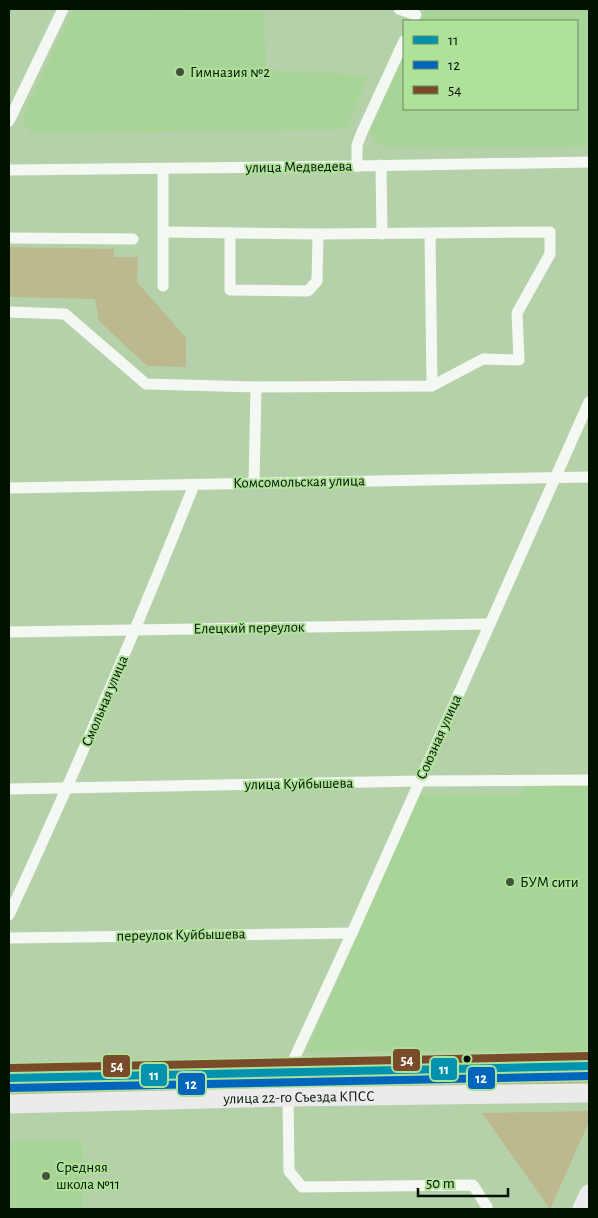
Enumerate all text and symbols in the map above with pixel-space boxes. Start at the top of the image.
legend [403,20,578,110]
text: 11 [448,33,458,48]
text: 12 [448,58,460,73]
place label: Гимназия №2 [190,65,270,80]
marker: Гимназия №2 [174,66,186,78]
text: 54 [448,83,462,98]
street label: улица Медведева [245,159,353,175]
street label: Комсомольская улица [233,473,365,491]
street label: Елецкий переулок [193,620,305,636]
street label: Смольная улица [79,653,131,749]
street label: Союзная улица [414,692,464,782]
street label: улица Куйбышева [244,776,353,792]
place label: БУМ сити [520,875,579,890]
marker: БУМ сити [504,876,516,888]
street label: переулок Куйбышева [116,926,246,944]
line badge: 54 [392,1048,421,1072]
line badge: 54 [102,1054,131,1078]
text: 54 [400,1054,414,1068]
unlabelled marker [462,1054,472,1064]
line badge: 11 [430,1057,458,1081]
text: 54 [110,1060,124,1074]
line badge: 11 [140,1063,168,1087]
text: 11 [439,1063,449,1077]
line badge: 12 [467,1066,496,1090]
text: 11 [149,1069,159,1083]
line badge: 12 [177,1072,206,1096]
text: 12 [475,1072,487,1086]
text: 12 [185,1078,197,1092]
street label: улица 22-го Съезда КПСС [222,1088,375,1106]
place label: Средняя школа №11 [56,1160,120,1192]
scale bar [418,1166,508,1198]
marker: Средняя школа №11 [40,1170,52,1182]
text: 50 m [426,1176,455,1191]

